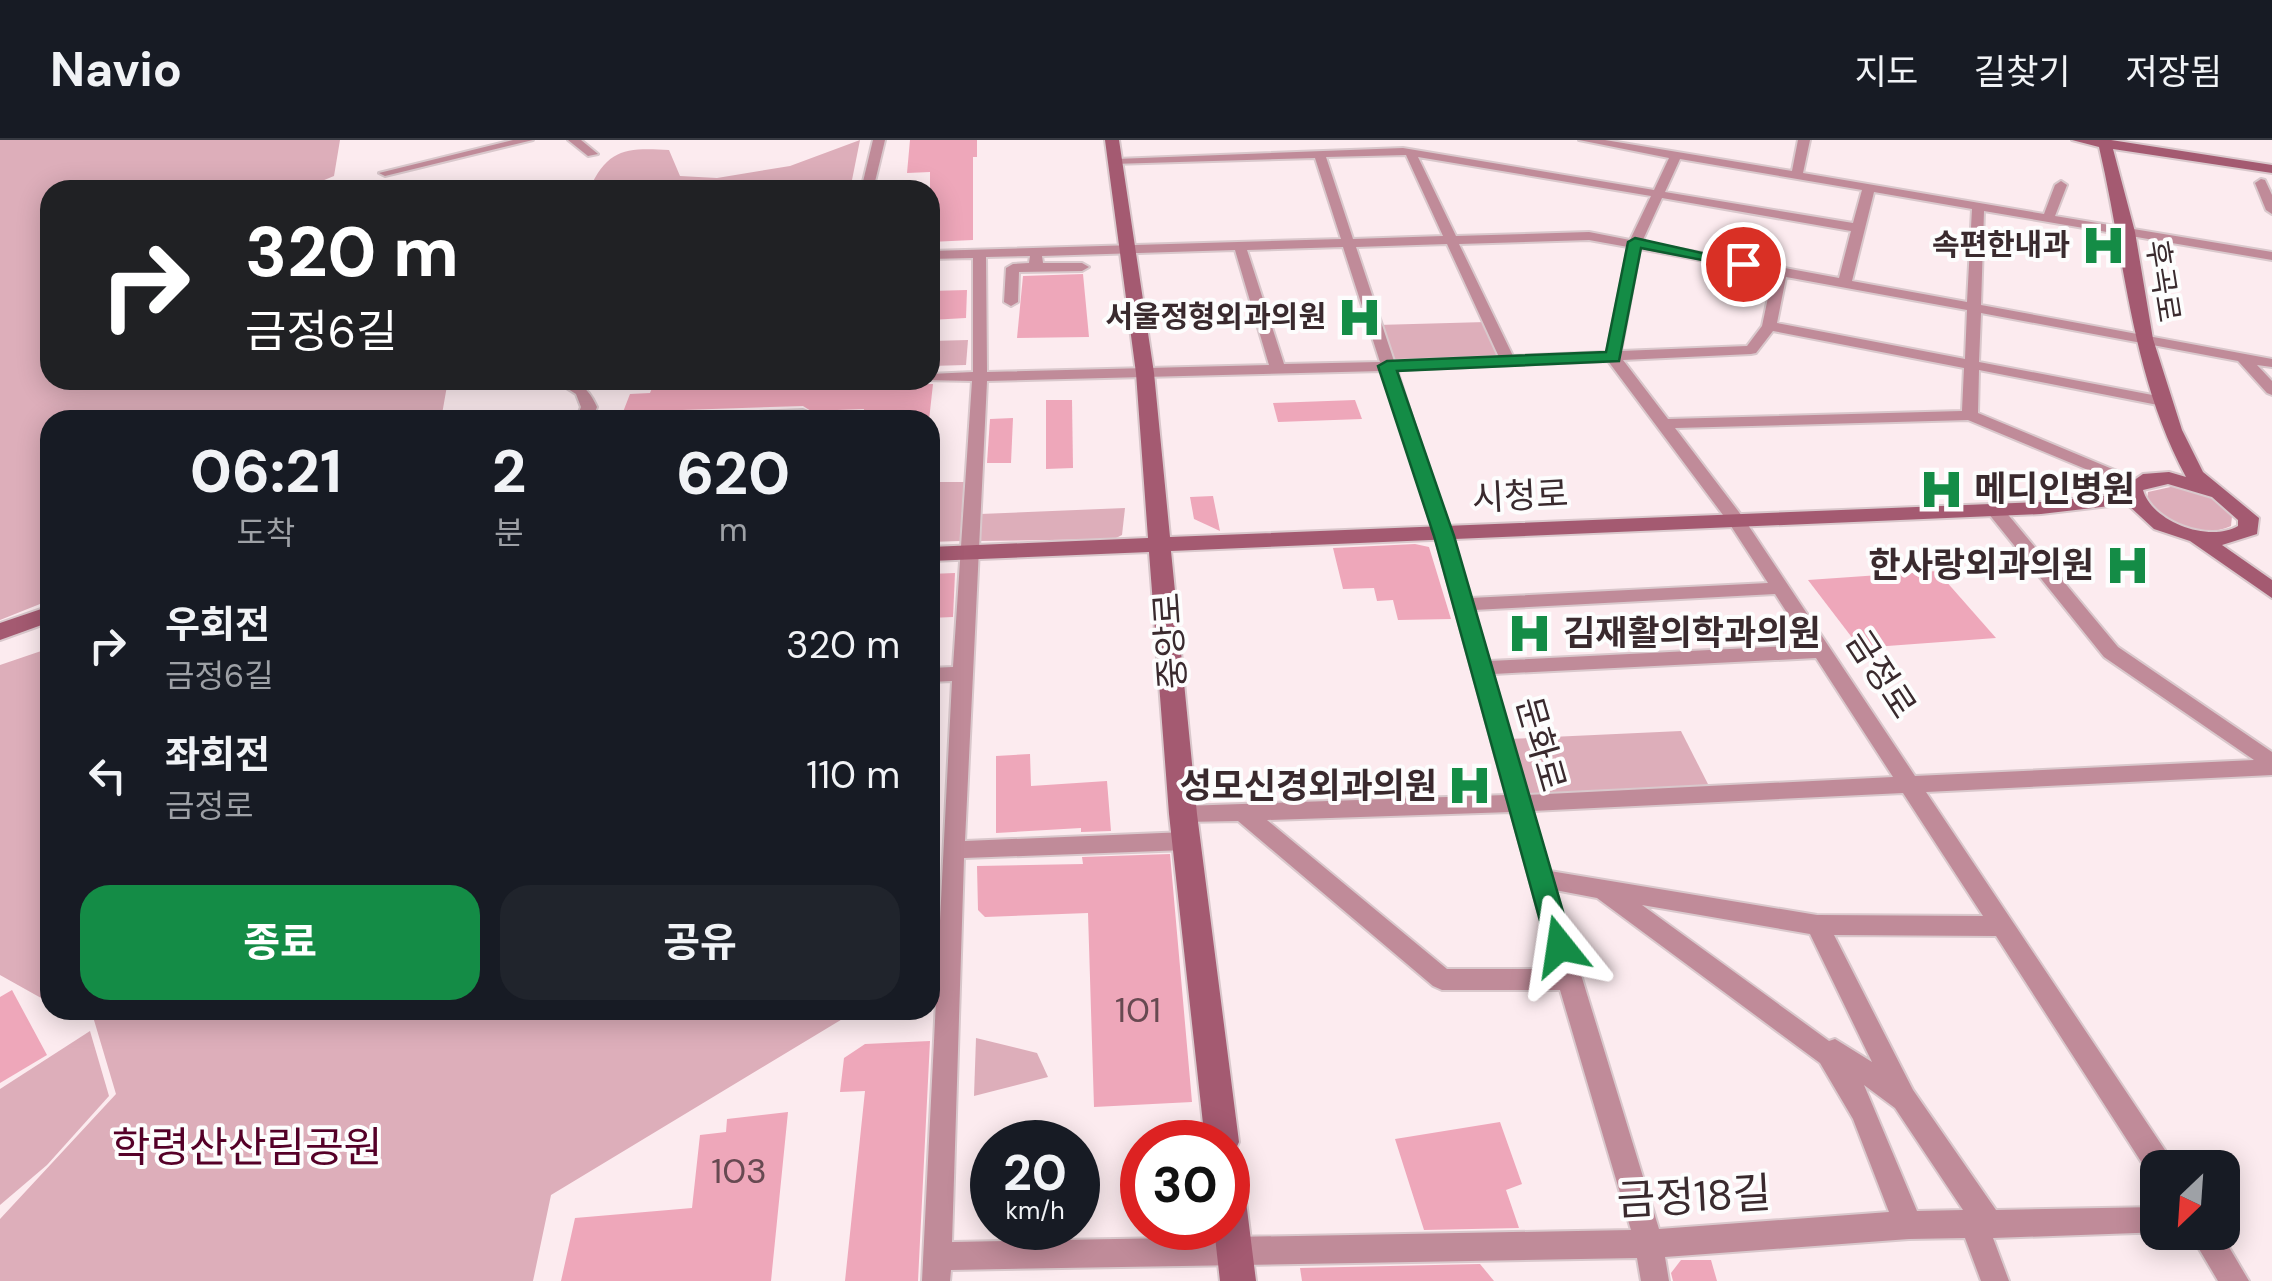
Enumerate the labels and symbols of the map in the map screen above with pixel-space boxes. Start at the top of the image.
hospital icon: 속편한내과 [2079,221,2127,269]
pin [1701,222,1786,307]
place label: 속편한내과 [1932,225,2070,264]
street label: 후곡로 [2138,237,2189,325]
hospital icon: 서울정형외과의원 [1335,293,1383,341]
place label: 서울정형외과의원 [1105,297,1326,336]
hospital icon: 메디인병원 [1917,465,1965,513]
place label: 메디인병원 [1974,466,2135,512]
street label: 시청로 [1471,471,1569,521]
hospital icon: 한사랑외과의원 [2103,541,2151,589]
place label: 한사랑외과의원 [1869,542,2094,588]
street label: 중앙로 [1144,591,1196,691]
hospital icon: 김재활의학과의원 [1506,609,1554,657]
place label: 김재활의학과의원 [1563,610,1821,656]
street label: 금정로 [1835,621,1927,727]
street label: 문화로 [1506,691,1576,797]
hospital icon: 성모신경외과의원 [1446,762,1494,810]
place label: 성모신경외과의원 [1179,763,1437,809]
position arrow [1508,894,1612,998]
house number: 101 [1115,987,1161,1033]
park label: 학령산산림공원 [112,1120,382,1175]
speed limit sign: 30 [1120,1120,1250,1250]
house number: 103 [711,1148,767,1194]
north arrow [2140,1150,2240,1250]
street label: 금정18길 [1615,1165,1773,1228]

